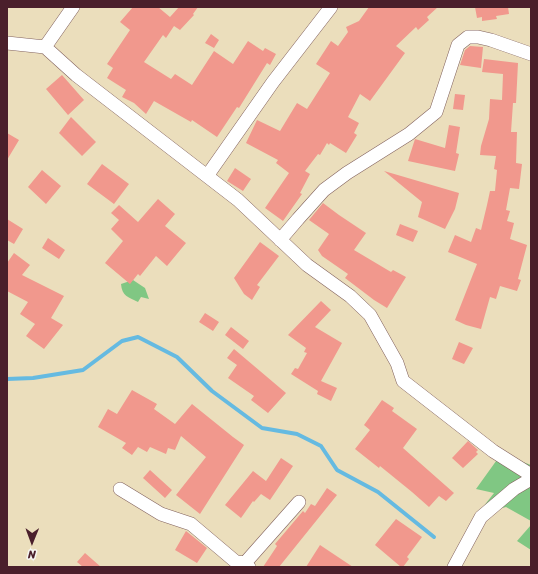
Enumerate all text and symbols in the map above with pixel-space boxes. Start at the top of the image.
north arrow [12,522,52,562]
text: N [28,545,36,564]

